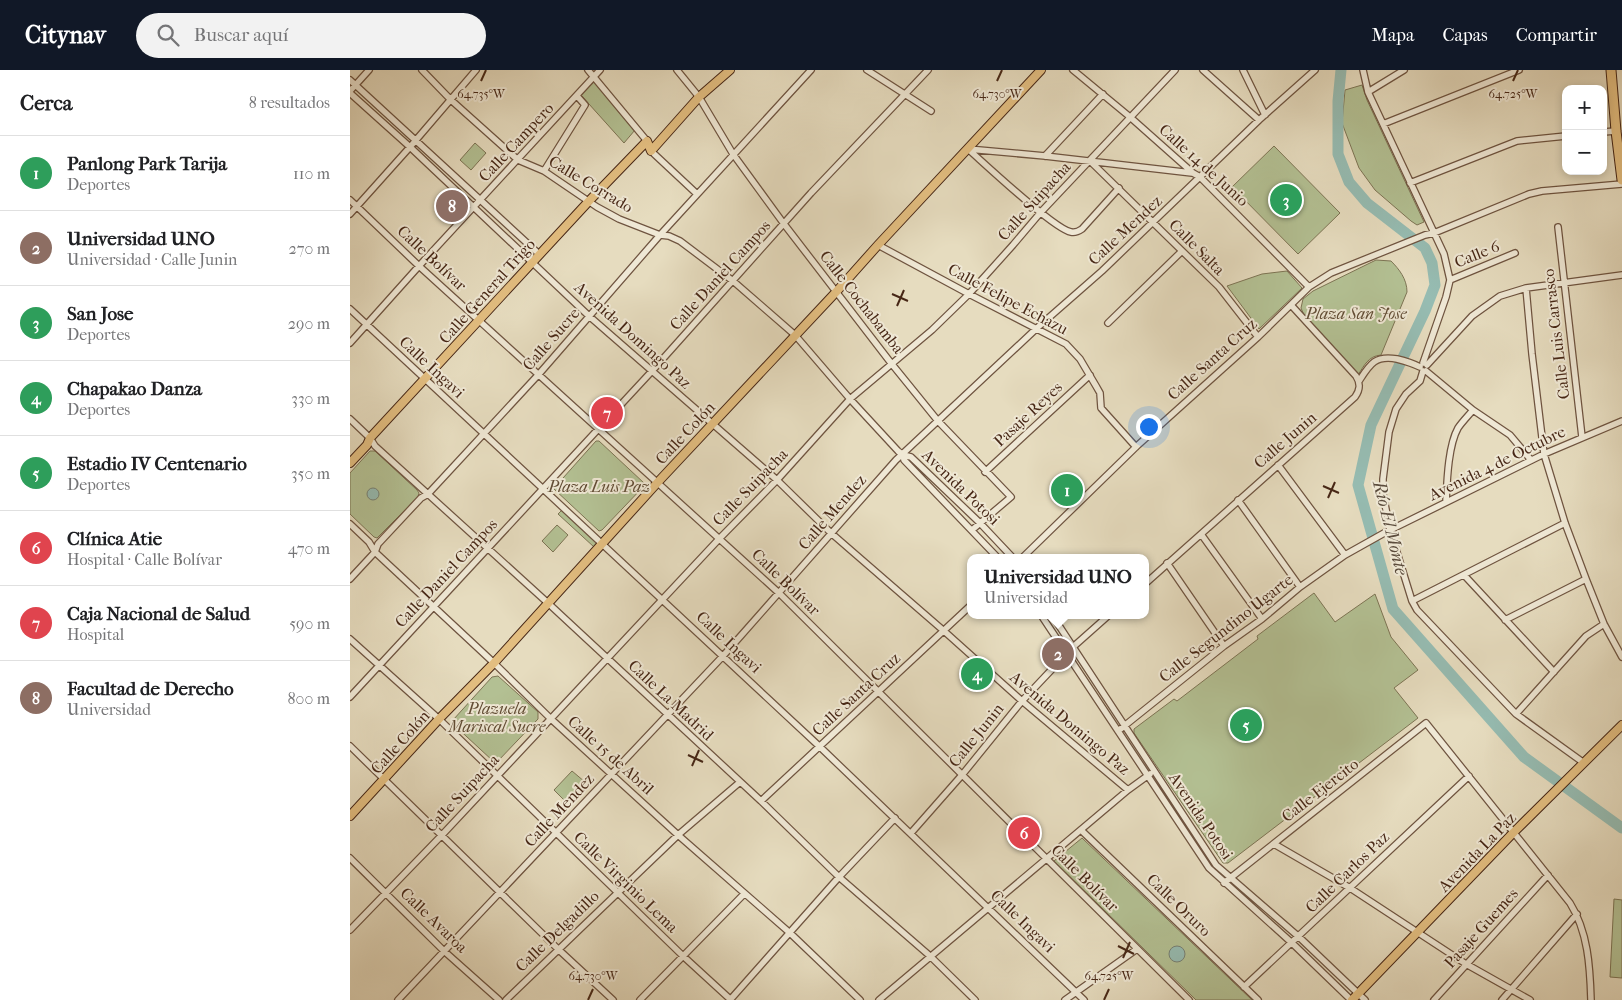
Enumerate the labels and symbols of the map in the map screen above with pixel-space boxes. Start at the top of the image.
text: 64.735°W [457,87,506,101]
text: 64.730°W [973,87,1023,101]
text: 64.725°W [1489,87,1539,101]
street label: Calle Campero [475,99,557,185]
street label: Calle 14 de Junio [1155,120,1253,210]
street label: Calle Corrado [545,151,637,217]
street label: Calle Suipacha [994,157,1075,244]
pin: 3 [1270,181,1302,219]
pin: 8 [436,187,468,225]
street label: Calle Mendez [1084,191,1166,269]
street label: Calle Salta [1165,215,1229,279]
street label: Calle Daniel Campos [666,216,775,334]
street label: Calle Bolívar [393,221,471,295]
street label: Calle General Trigo [435,235,539,347]
street label: Calle 6 [1452,236,1503,272]
street label: Calle Cochabamba [816,247,908,358]
street label: Calle Felipe Echazu [945,259,1071,339]
street label: Calle Luis Carrasco [1539,268,1573,400]
street label: Avenida Domingo Paz [570,277,695,392]
street label: Calle Sucre [519,304,584,374]
park label: Plaza San Jose [1304,304,1407,323]
street label: Calle Santa Cruz [1164,314,1260,404]
street label: Calle Ingavi [395,332,469,402]
street label: Pasaje Reyes [990,377,1066,450]
pin: 7 [591,394,623,432]
street label: Calle Colón [651,397,719,468]
street label: Calle Junin [1250,407,1321,472]
your location [1136,414,1162,440]
street label: Avenida 4 de Octubre [1425,422,1568,505]
street label: Calle Suipacha [709,444,792,529]
street label: Avenida Potosi [917,444,1004,529]
street label: Calle Mendez [794,470,870,554]
pin: 1 [1051,471,1083,509]
park label: Plaza Luis Paz [547,477,650,496]
water label: Río El Monte [1368,478,1412,578]
street label: Calle Daniel Campos [391,515,501,631]
street label: Calle Bolívar [748,545,824,619]
street label: Calle Segundino Ugarte [1155,570,1297,686]
street label: Calle Ingavi [692,607,766,677]
pin: 2 [1042,635,1074,673]
street label: Calle Santa Cruz [808,648,904,740]
pin: 4 [961,655,993,693]
street label: Calle La Madrid [624,656,718,745]
street label: Avenida Domingo Paz [1005,667,1134,779]
park label: Plazuela Mariscal Sucre [447,699,546,736]
street label: Calle Junin [945,699,1008,771]
street label: Calle Colón [367,706,434,778]
pin: 5 [1230,706,1262,744]
street label: Calle 15 de Abril [564,712,658,799]
street label: Calle Suipacha [421,750,503,836]
street label: Calle Ejercito [1278,754,1362,826]
street label: Avenida Potosi [1164,768,1237,863]
street label: Calle Mendez [520,769,598,851]
street label: Avenida La Paz [1433,808,1520,897]
pin: 6 [1008,814,1040,852]
street label: Calle Virginio Lema [570,827,682,937]
street label: Calle Carlos Paz [1301,827,1393,917]
street label: Calle Bolívar [1047,840,1123,916]
street label: Calle Oruro [1143,870,1215,940]
street label: Calle Avaroa [397,883,472,957]
street label: Pasaje Guemes [1440,884,1522,972]
street label: Calle Delgadillo [511,886,603,976]
street label: Calle Ingavi [987,886,1059,957]
text: 64.730°W [569,969,619,983]
text: 64.725°W [1085,969,1135,983]

